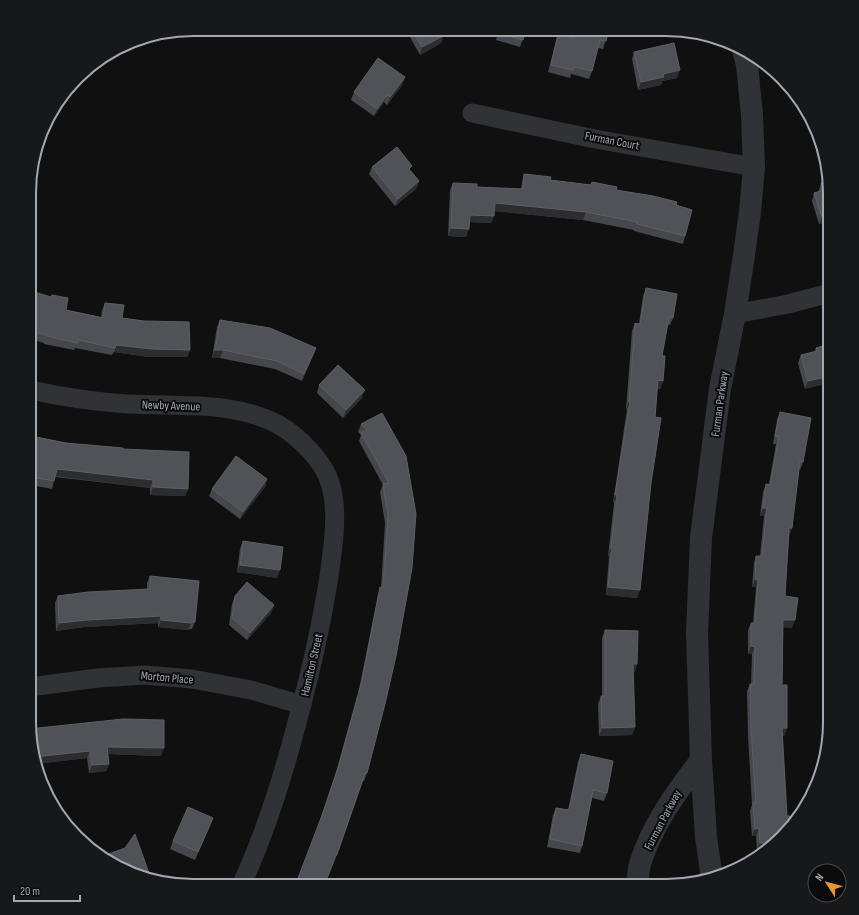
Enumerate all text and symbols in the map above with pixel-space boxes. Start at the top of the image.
street label: Furman Court [583,128,641,154]
street label: Furman Parkway [708,370,732,438]
street label: Newby Avenue [142,397,201,415]
street label: Hamilton Street [298,632,327,698]
street label: Morton Place [140,668,194,688]
street label: Furman Parkway [641,787,685,853]
north arrow [807,863,847,903]
text: N [812,871,826,884]
scale bar [14,877,80,903]
text: 20 m [20,884,40,899]

